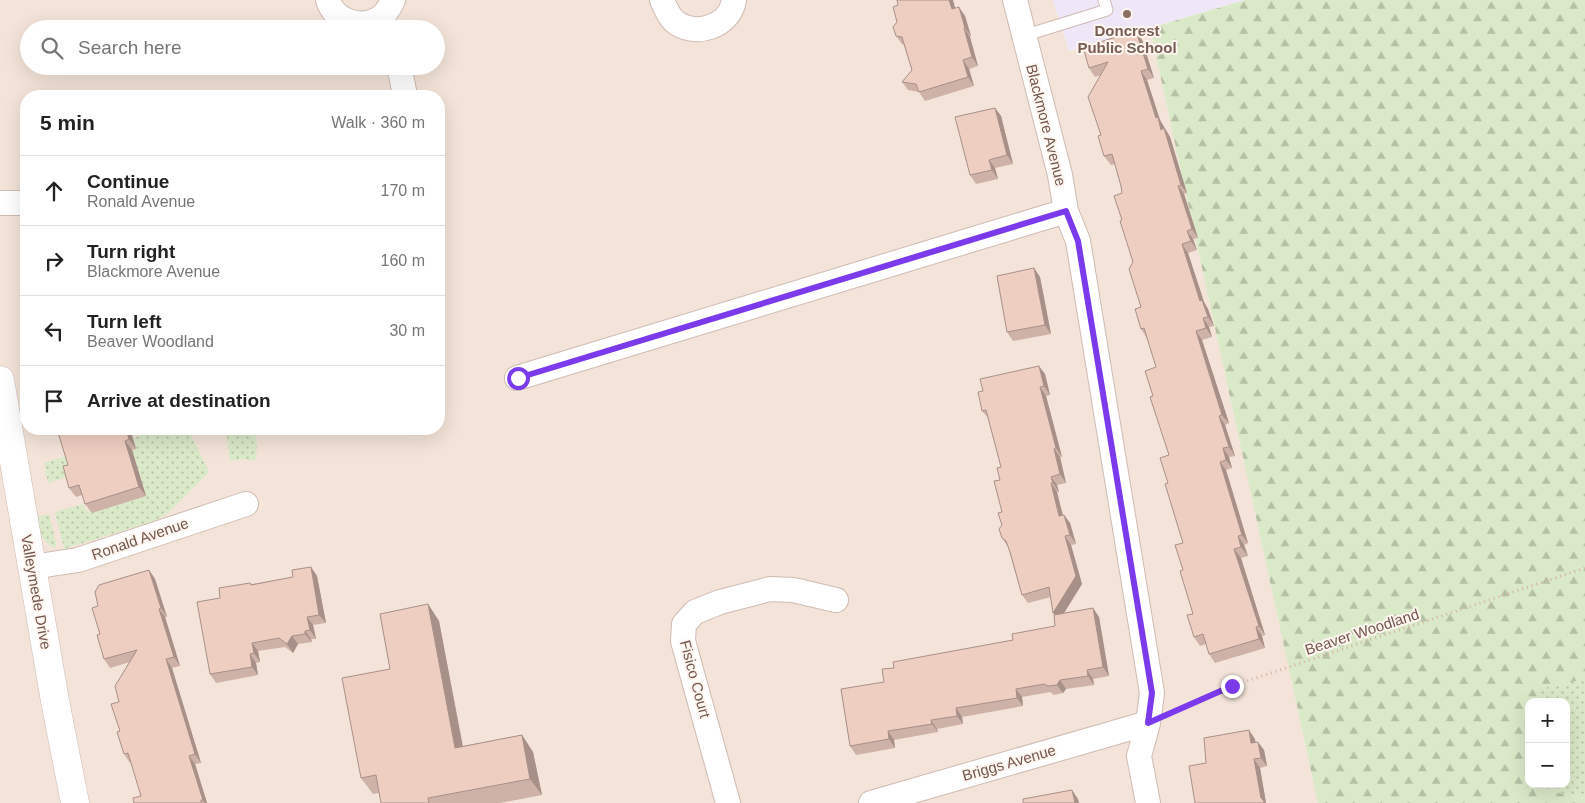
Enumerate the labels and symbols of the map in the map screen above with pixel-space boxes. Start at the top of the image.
marker: Doncrest Public School [1121,8,1133,20]
place label: Doncrest Public School [1077,22,1177,56]
street label: Blackmore Avenue [1023,62,1070,187]
route start [507,367,530,390]
street label: Ronald Avenue [89,514,191,563]
street label: Valleymede Drive [18,533,55,651]
street label: Beaver Woodland [1303,605,1421,658]
street label: Fisico Court [677,638,714,721]
route end [1221,675,1244,698]
street label: Briggs Avenue [960,741,1058,784]

